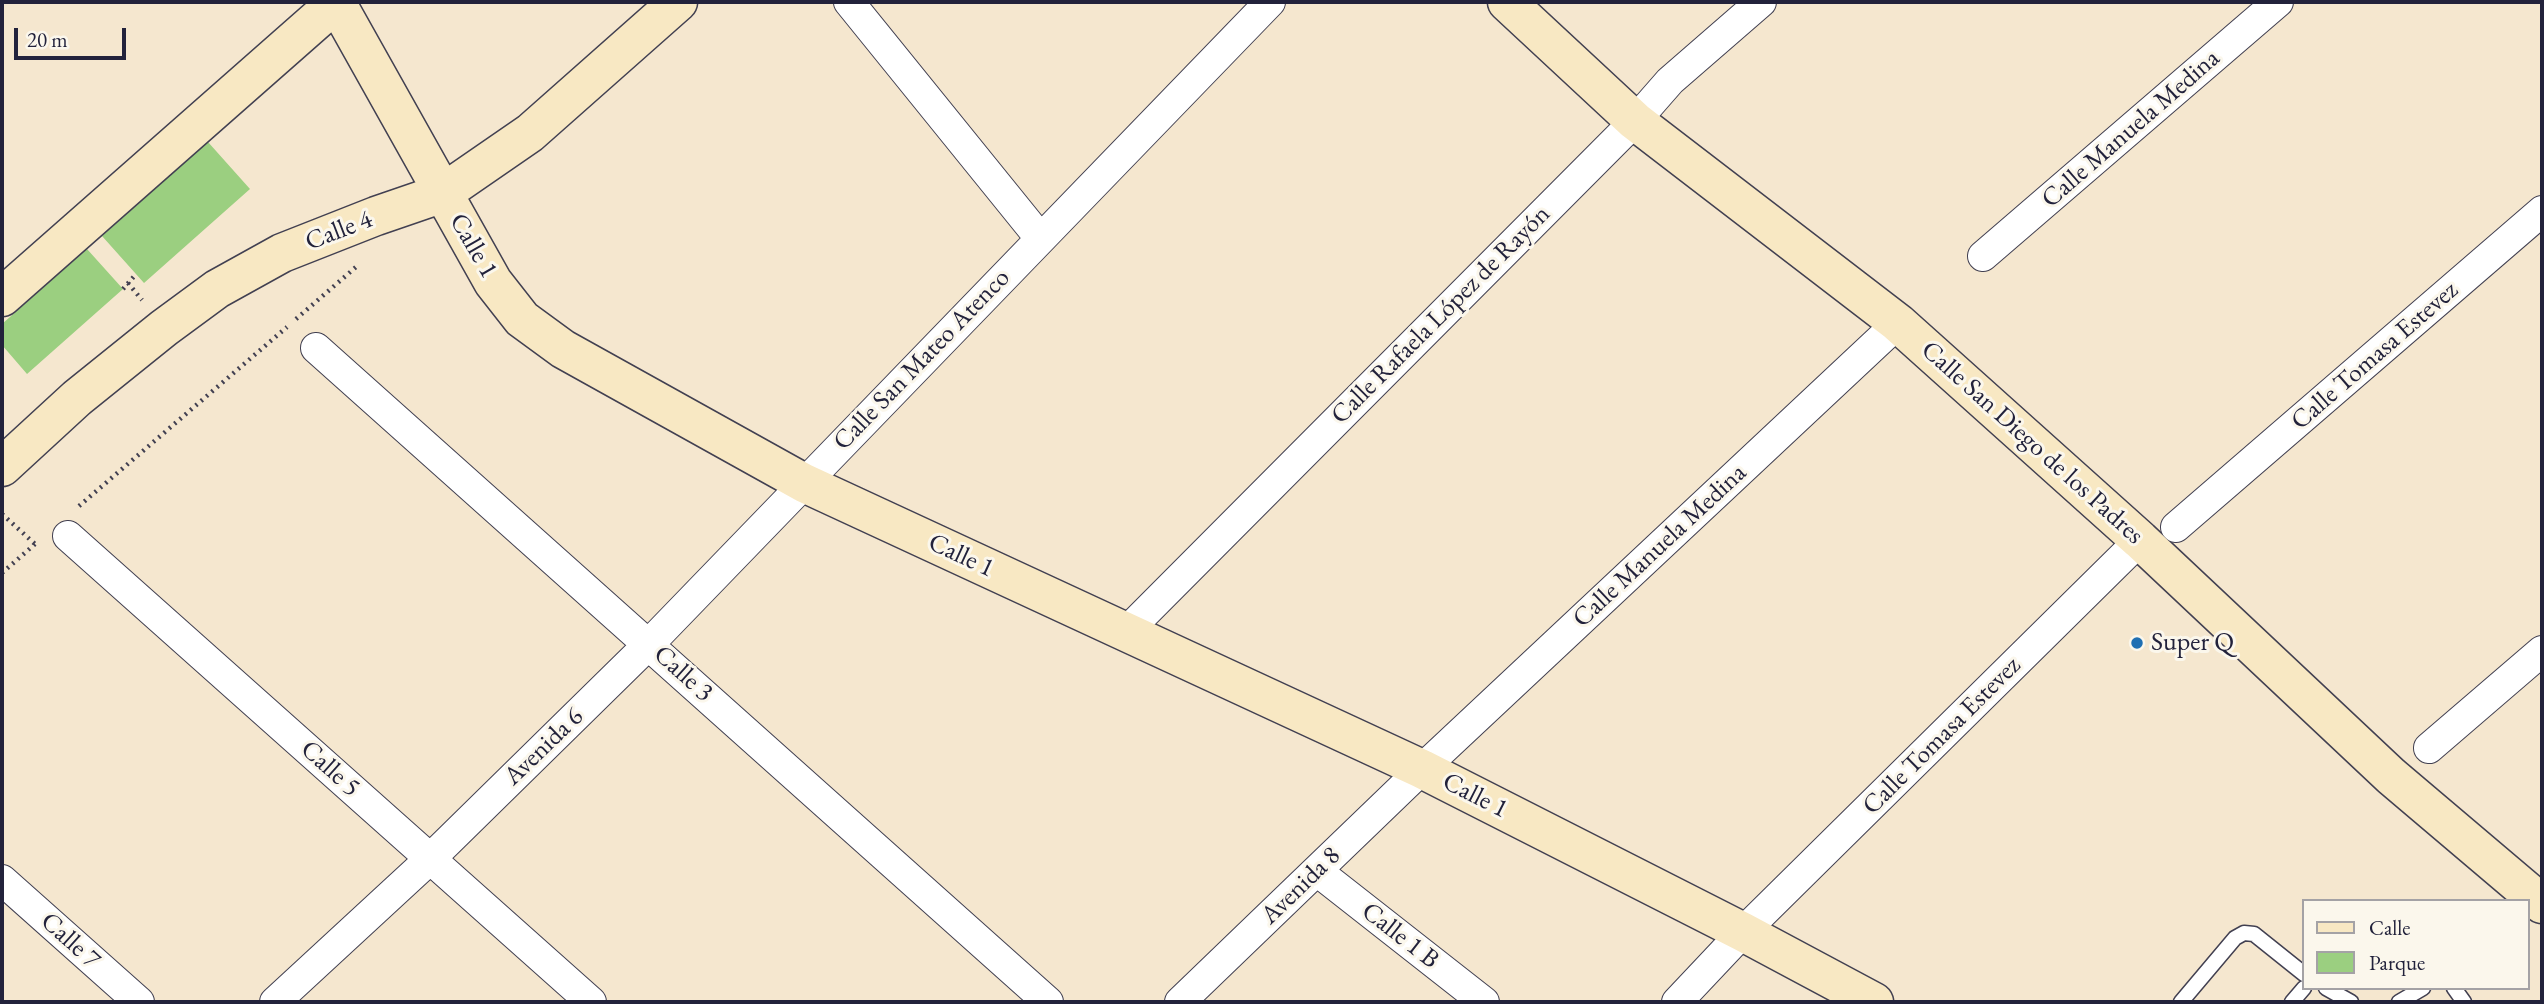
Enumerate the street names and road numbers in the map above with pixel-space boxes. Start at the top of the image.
street label: Calle Manuela Medina [2036,43,2226,215]
street label: Calle Rafaela López de Rayón [1325,199,1557,431]
street label: Calle 4 [301,204,377,258]
street label: Calle 1 [442,208,504,284]
street label: Calle San Mateo Atenco [827,263,1017,457]
street label: Calle Tomasa Estevez [2285,275,2465,437]
street label: Calle San Diego de los Padres [1914,335,2150,551]
street label: Calle Manuela Medina [1567,458,1753,634]
street label: Calle 1 [923,527,999,585]
street label: Calle 3 [647,639,719,709]
street label: Calle Tomasa Estevez [1856,650,2028,822]
street label: Avenida 6 [498,702,590,792]
street label: Calle 5 [294,734,366,804]
street label: Calle 1 [1437,766,1513,826]
street label: Avenida 8 [1255,841,1347,931]
street label: Calle 1 B [1355,896,1445,976]
street label: Calle 7 [34,906,106,976]

